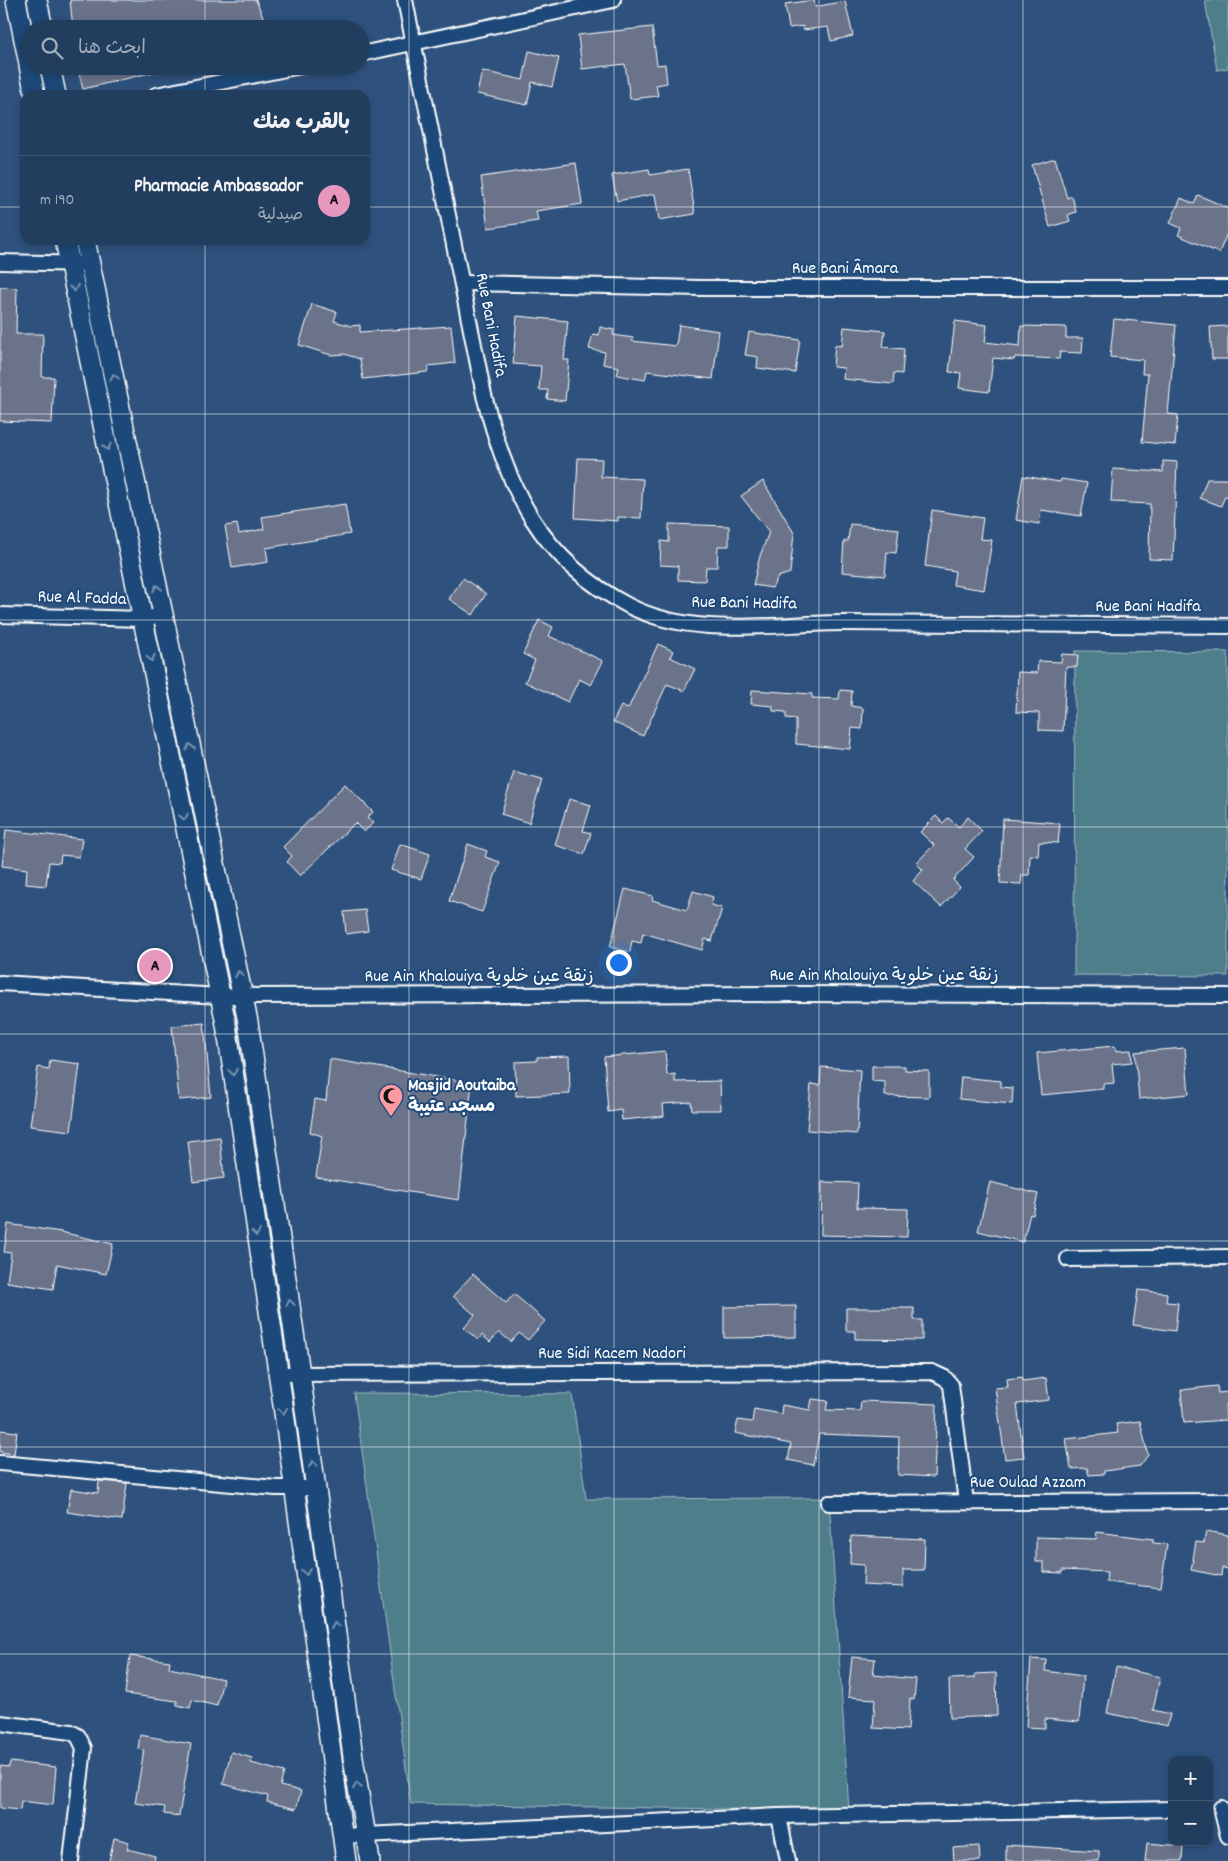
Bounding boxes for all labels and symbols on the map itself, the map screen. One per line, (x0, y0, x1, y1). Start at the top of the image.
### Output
street label: Rue Bani Âmara (792, 257, 899, 282)
street label: Rue Bani Hadifa (468, 271, 512, 380)
one-way arrow (69, 283, 79, 292)
one-way arrow (109, 373, 120, 382)
one-way arrow (101, 443, 112, 451)
one-way arrow (152, 584, 163, 592)
street label: Rue Al Fadda (37, 585, 127, 613)
street label: Rue Bani Hadifa (691, 591, 797, 617)
street label: Rue Bani Hadifa (1095, 595, 1201, 620)
one-way arrow (145, 653, 155, 662)
one-way arrow (185, 743, 196, 751)
one-way arrow (178, 812, 189, 821)
pin: A (139, 947, 171, 985)
your location (606, 950, 632, 976)
street label: Rue Ain Khalouiya زنقة عين خلوية (769, 964, 999, 989)
street label: Rue Ain Khalouiya زنقة عين خلوية (364, 965, 594, 990)
one-way arrow (234, 970, 244, 979)
one-way arrow (227, 1069, 238, 1077)
place label: Masjid Aoutaiba مسجد عتيبة (408, 1074, 516, 1120)
mosque icon: Masjid Aoutaiba مسجد عتيبة (378, 1083, 404, 1117)
one-way arrow (251, 1229, 261, 1237)
one-way arrow (285, 1299, 296, 1307)
street label: Rue Sidi Kacem Nadori (538, 1342, 686, 1367)
one-way arrow (278, 1407, 288, 1415)
one-way arrow (308, 1459, 319, 1467)
street label: Rue Oulad Azzam (970, 1471, 1086, 1496)
one-way arrow (300, 1568, 310, 1576)
one-way arrow (331, 1620, 341, 1629)
one-way arrow (353, 1781, 363, 1790)

